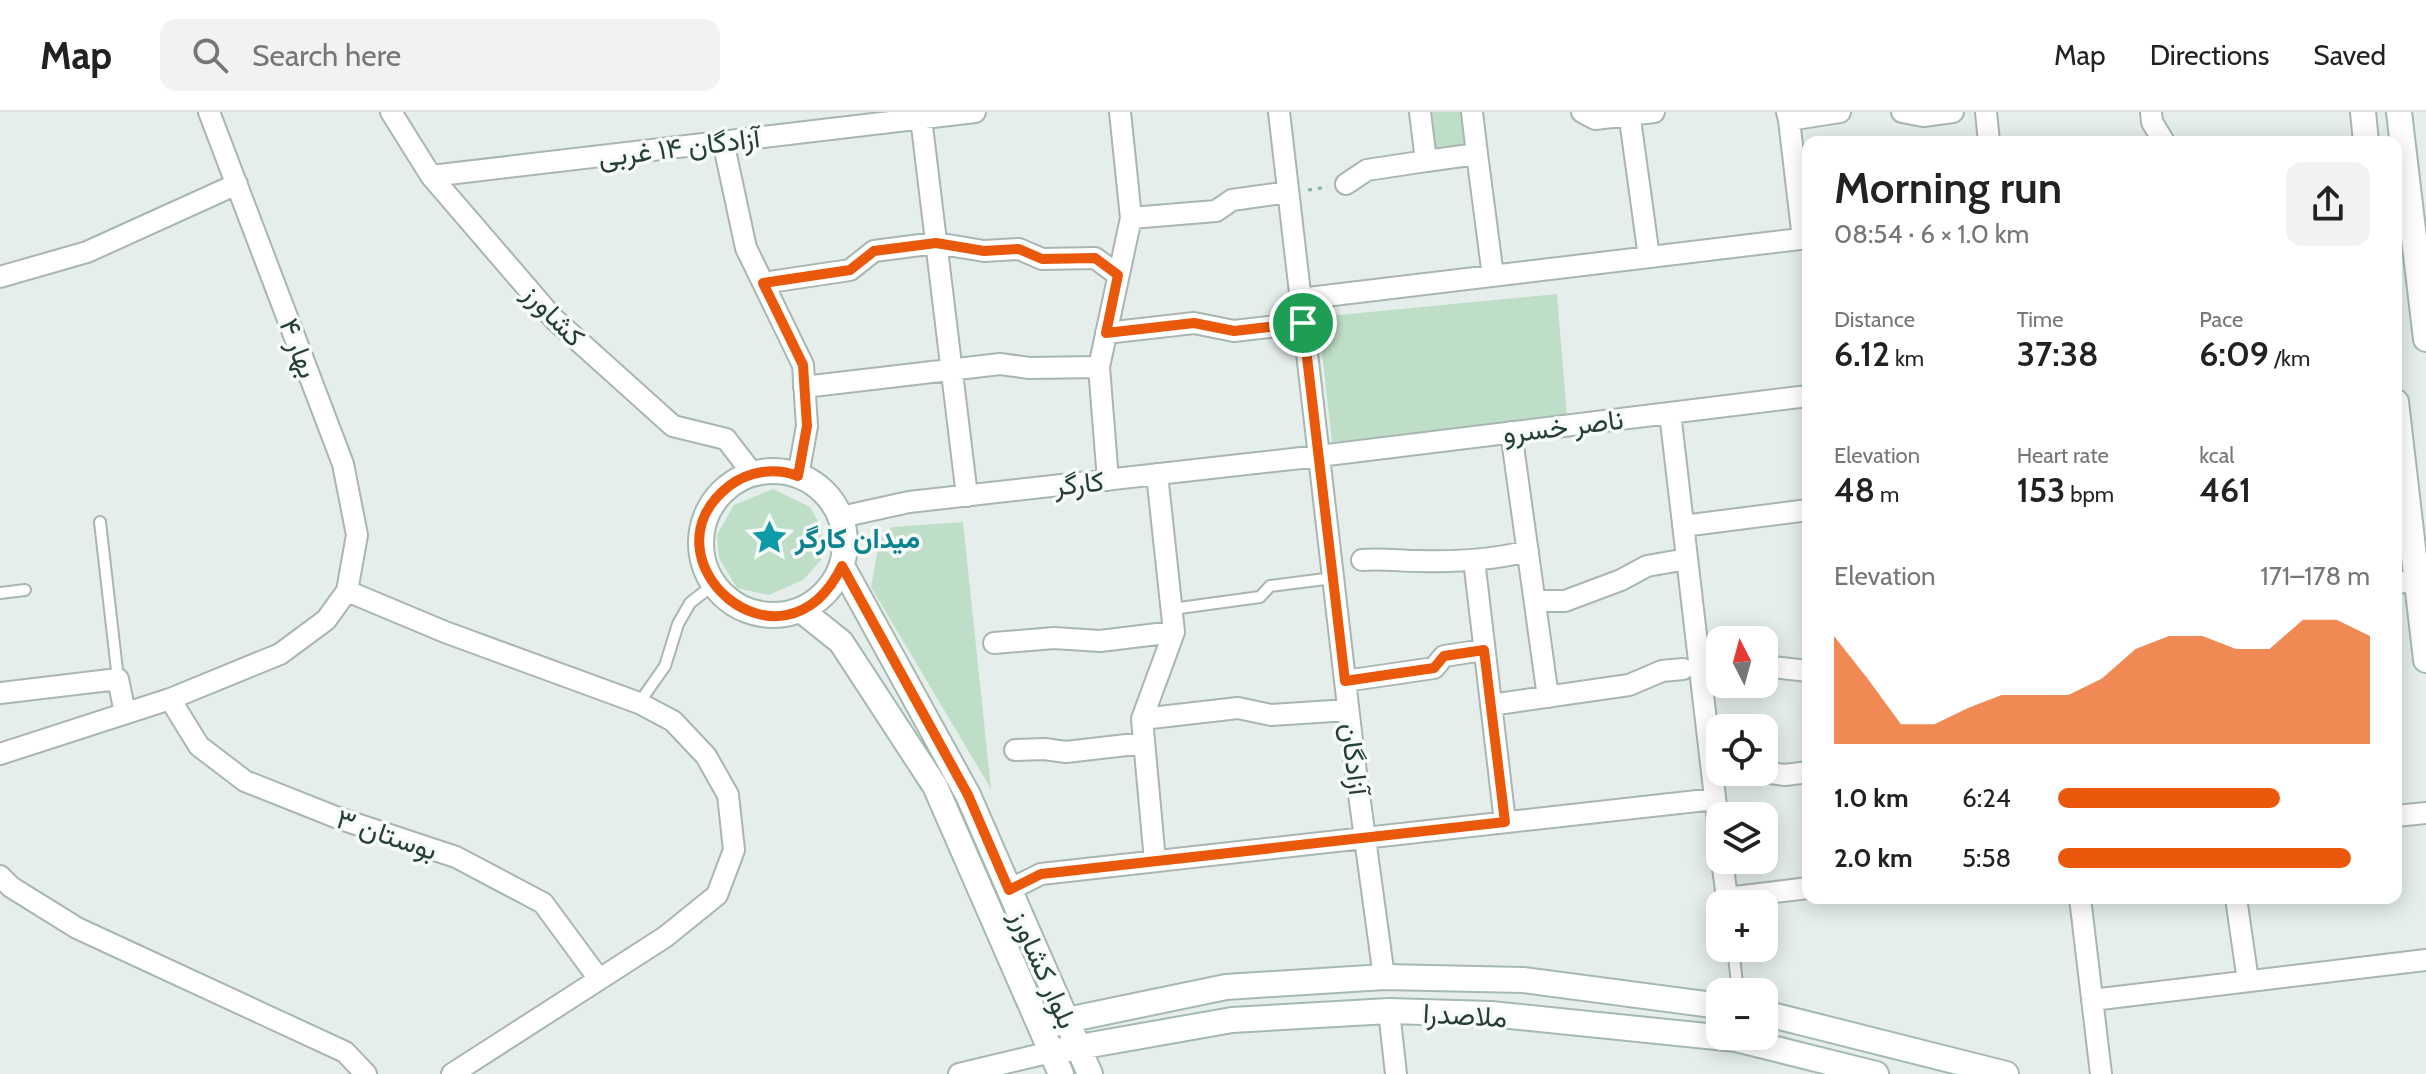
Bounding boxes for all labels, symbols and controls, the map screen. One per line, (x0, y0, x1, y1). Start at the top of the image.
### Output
search box (160, 19, 720, 91)
text: Map (40, 32, 112, 79)
icon: search (188, 33, 232, 77)
text: Search here (252, 37, 401, 74)
text: Map (2054, 38, 2106, 72)
text: Directions (2150, 38, 2269, 72)
text: Saved (2313, 38, 2386, 72)
street label: آزادگان ۱۴ غربی (596, 120, 765, 175)
text: Morning run (1834, 161, 2062, 214)
button: share (2286, 162, 2370, 246)
text: 08:54 · 6 × 1.0 km (1834, 218, 2029, 250)
street label: کشاورز (514, 276, 592, 354)
pin (1269, 289, 1337, 357)
icon: arrive (1281, 301, 1325, 345)
text: Distance (1834, 306, 1915, 333)
text: Time (2017, 306, 2063, 333)
text: Pace (2199, 306, 2243, 333)
street label: بهار ۴ (271, 313, 326, 383)
text: 6.12 (1834, 333, 1890, 375)
text: 37:38 (2017, 333, 2099, 375)
text: 6:09 (2199, 333, 2269, 375)
text: km (1890, 345, 1924, 372)
text: /km (2269, 345, 2310, 372)
street label: ناصر خسرو (1501, 402, 1625, 451)
text: Elevation (1834, 442, 1920, 469)
text: Heart rate (2017, 442, 2109, 469)
text: kcal (2199, 442, 2234, 469)
street label: کارگر (1051, 463, 1106, 504)
text: 48 (1834, 469, 1875, 511)
text: 153 (2017, 469, 2065, 511)
text: 461 (2199, 469, 2251, 511)
text: m (1875, 481, 1899, 508)
text: bpm (2065, 481, 2114, 508)
place icon: میدان کارگر (750, 519, 788, 557)
place label: میدان کارگر (794, 521, 920, 556)
text: Elevation (1834, 560, 1936, 592)
text: 171–178 m (2260, 560, 2370, 592)
north arrow (1706, 626, 1778, 698)
map controls (1706, 626, 1778, 1050)
button: locate (1706, 714, 1778, 786)
street label: آزادگان (1333, 721, 1377, 800)
text: 1.0 km (1834, 782, 1909, 814)
text: 6:24 (1962, 782, 2011, 814)
street label: بوستان ۳ (332, 801, 442, 868)
button: layers (1706, 802, 1778, 874)
text: 2.0 km (1834, 842, 1913, 874)
text: 5:58 (1962, 842, 2011, 874)
button: + (1706, 890, 1778, 962)
street label: بلوار کشاورز (1001, 903, 1085, 1034)
button: − (1706, 978, 1778, 1050)
street label: ملاصدرا (1422, 996, 1508, 1035)

